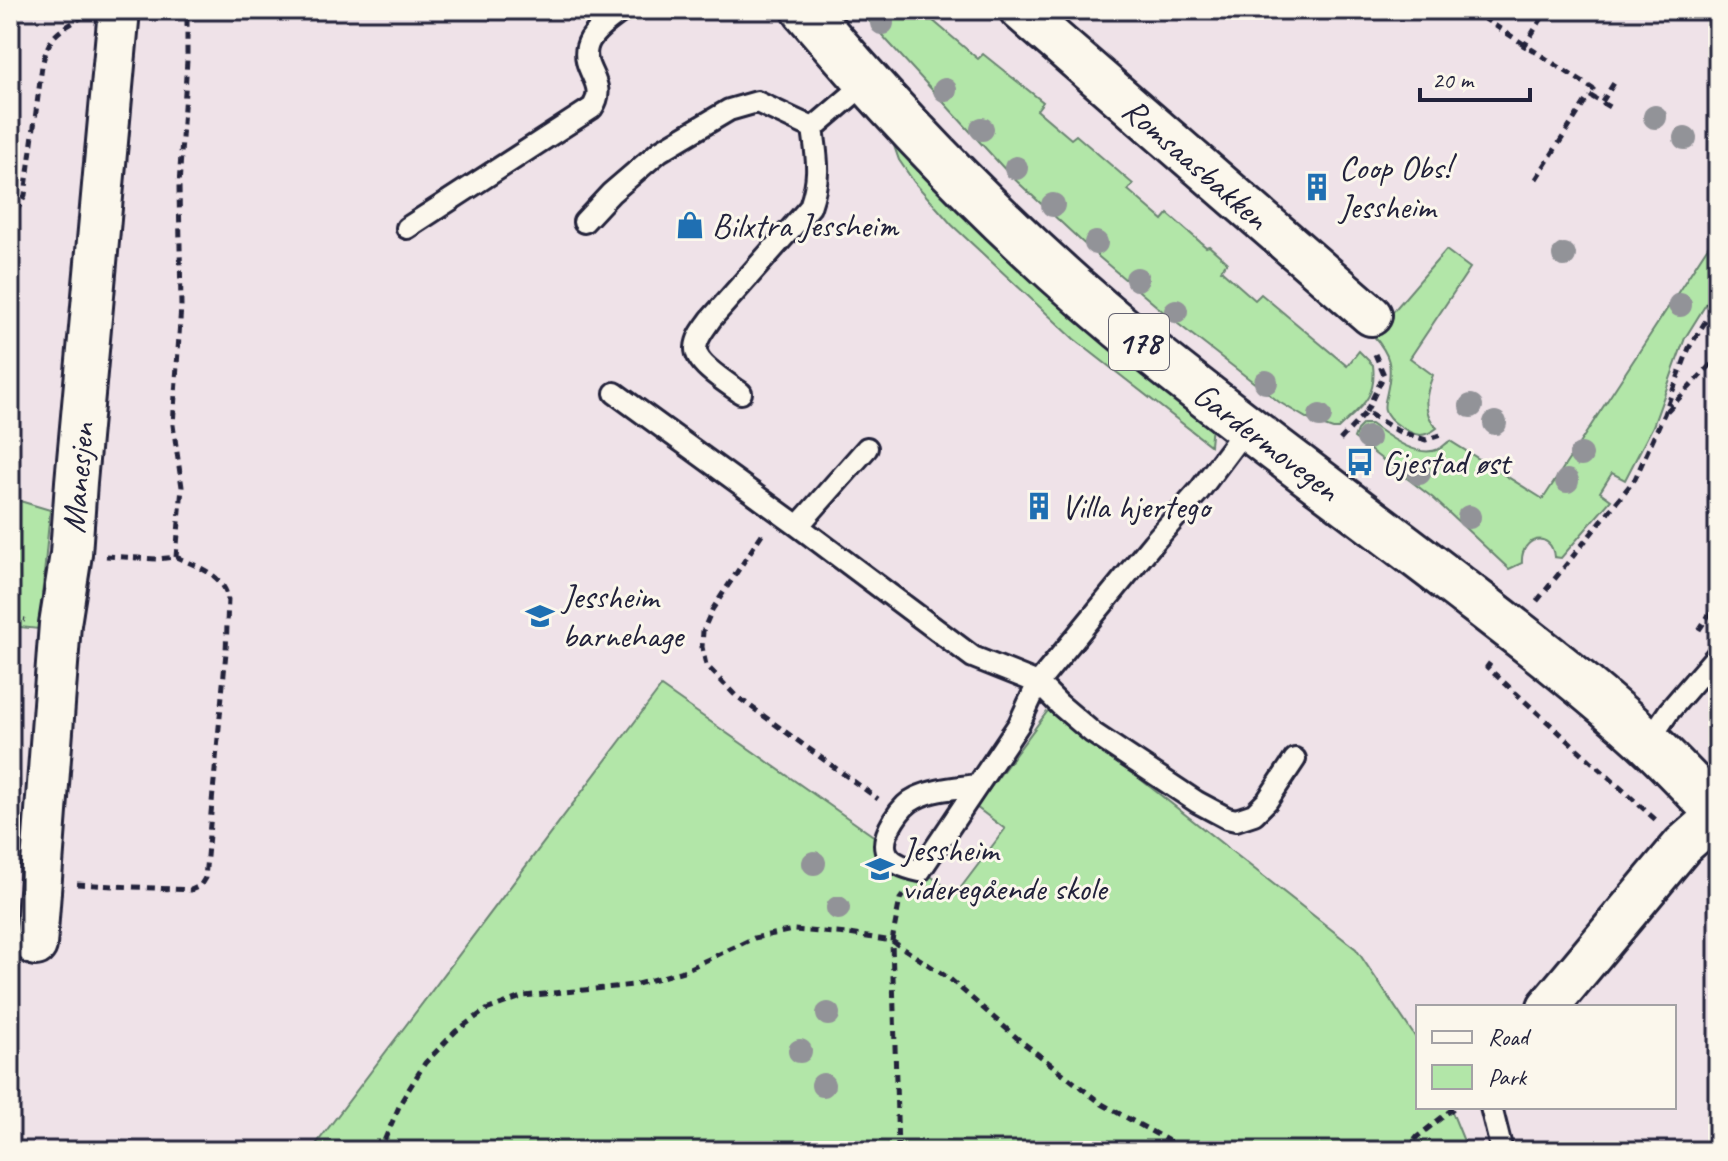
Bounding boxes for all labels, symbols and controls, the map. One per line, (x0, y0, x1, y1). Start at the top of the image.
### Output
scale bar (1420, 52, 1530, 102)
text: 20 m (1432, 65, 1475, 95)
street label: Romsaasbakken (1114, 88, 1279, 240)
place label: Coop Obs! Jessheim (1337, 146, 1457, 228)
building icon: Coop Obs! Jessheim (1302, 172, 1332, 202)
place label: Bilxtra Jessheim (712, 204, 900, 247)
shop icon: Bilxtra Jessheim (675, 210, 705, 240)
road number: 178 (1109, 314, 1169, 370)
street label: Gardermovegen (1185, 372, 1350, 511)
street label: Manesjen (51, 419, 104, 535)
place label: Gjestad øst (1382, 441, 1514, 484)
bus stop icon: Gjestad øst (1345, 447, 1375, 477)
place label: Villa hjertego (1061, 485, 1213, 528)
building icon: Villa hjertego (1024, 491, 1054, 521)
place label: Jessheim barnehage (560, 575, 686, 657)
school or university icon: Jessheim barnehage (525, 601, 555, 631)
place label: Jessheim videregående skole (900, 828, 1109, 910)
school or university icon: Jessheim videregående skole (865, 854, 895, 884)
legend (1416, 1005, 1676, 1109)
text: Road (1488, 1022, 1532, 1052)
text: Park (1488, 1062, 1528, 1092)

